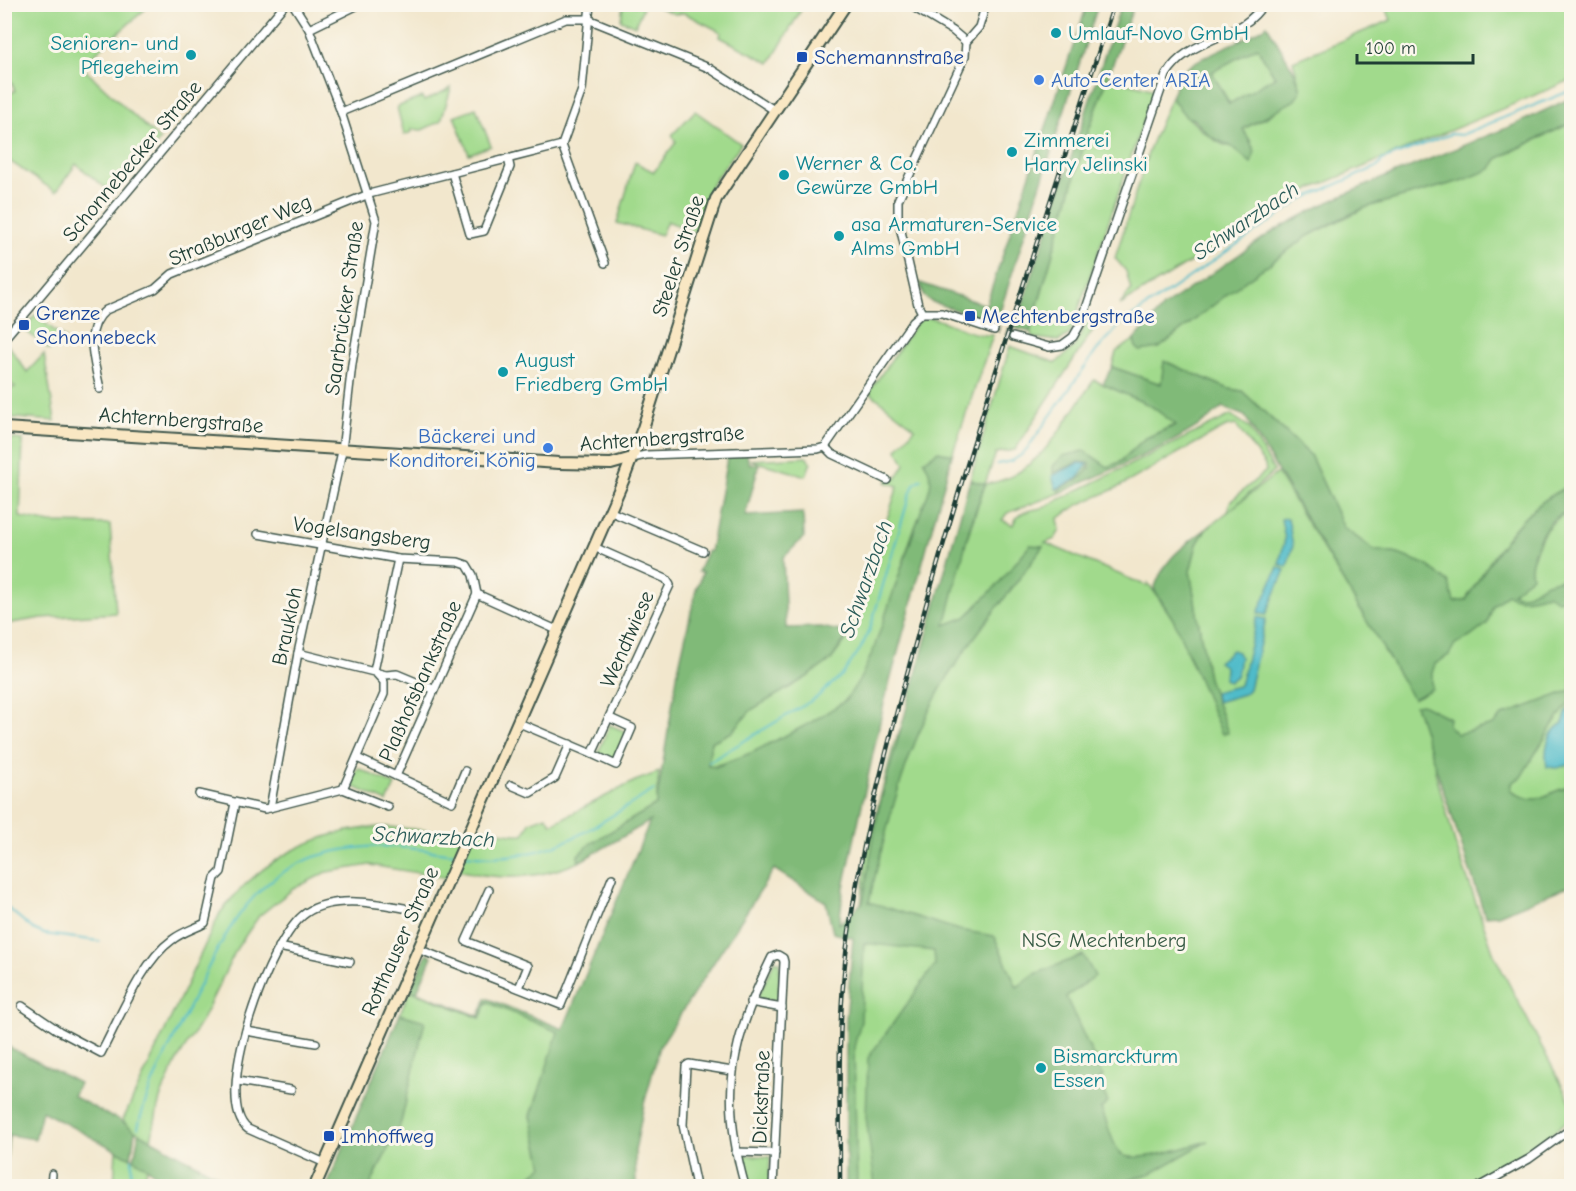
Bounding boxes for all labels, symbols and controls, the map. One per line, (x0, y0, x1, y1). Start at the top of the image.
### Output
place label: Umlauf-Novo GmbH (1068, 21, 1249, 45)
marker: Umlauf-Novo GmbH (1049, 26, 1063, 40)
scale bar (1357, 27, 1472, 65)
place label: Senioren- und Pflegeheim (50, 31, 179, 79)
text: 100 m (1366, 38, 1416, 59)
place label: Schemannstraße (814, 45, 964, 69)
marker: Senioren- und Pflegeheim (184, 48, 198, 62)
marker: Schemannstraße (795, 50, 809, 64)
place label: Auto-Center ARIA (1051, 68, 1210, 92)
marker: Auto-Center ARIA (1032, 73, 1046, 87)
street label: Schonnebecker Straße (57, 75, 207, 247)
place label: Zimmerei Harry Jelinski (1024, 128, 1148, 176)
marker: Zimmerei Harry Jelinski (1005, 145, 1019, 159)
place label: Werner & Co. Gewürze GmbH (796, 151, 938, 199)
marker: Werner & Co. Gewürze GmbH (777, 168, 791, 182)
water label: Schwarzbach (1188, 176, 1304, 266)
street label: Straßburger Weg (165, 189, 315, 271)
street label: Steeler Straße (647, 192, 709, 320)
place label: asa Armaturen-Service Alms GmbH (851, 212, 1057, 260)
street label: Saarbrücker Straße (320, 219, 368, 397)
marker: asa Armaturen-Service Alms GmbH (832, 229, 846, 243)
place label: Grenze Schonnebeck (36, 301, 156, 349)
place label: Mechtenbergstraße (982, 304, 1155, 328)
marker: Mechtenbergstraße (963, 309, 977, 323)
marker: Grenze Schonnebeck (17, 318, 31, 332)
place label: August Friedberg GmbH (515, 348, 668, 396)
marker: August Friedberg GmbH (496, 365, 510, 379)
street label: Achternbergstraße (98, 402, 264, 438)
street label: Achternbergstraße (579, 420, 745, 456)
place label: Bäckerei und Konditorei König (388, 424, 536, 472)
marker: Bäckerei und Konditorei König (541, 441, 555, 455)
street label: Vogelsangsberg (292, 511, 432, 555)
water label: Schwarzbach (834, 517, 898, 641)
street label: Braukloh (267, 585, 307, 667)
street label: Wendtwiese (595, 587, 659, 691)
street label: Plaßhofsbankstraße (374, 597, 466, 765)
water label: Schwarzbach (372, 821, 496, 853)
street label: Rotthauser Straße (356, 863, 444, 1019)
park label: NSG Mechtenberg (1021, 928, 1187, 952)
place label: Bismarckturm Essen (1053, 1044, 1178, 1092)
street label: Dickstraße (747, 1050, 775, 1144)
marker: Bismarckturm Essen (1034, 1061, 1048, 1075)
place label: Imhoffweg (341, 1124, 434, 1148)
marker: Imhoffweg (322, 1129, 336, 1143)

